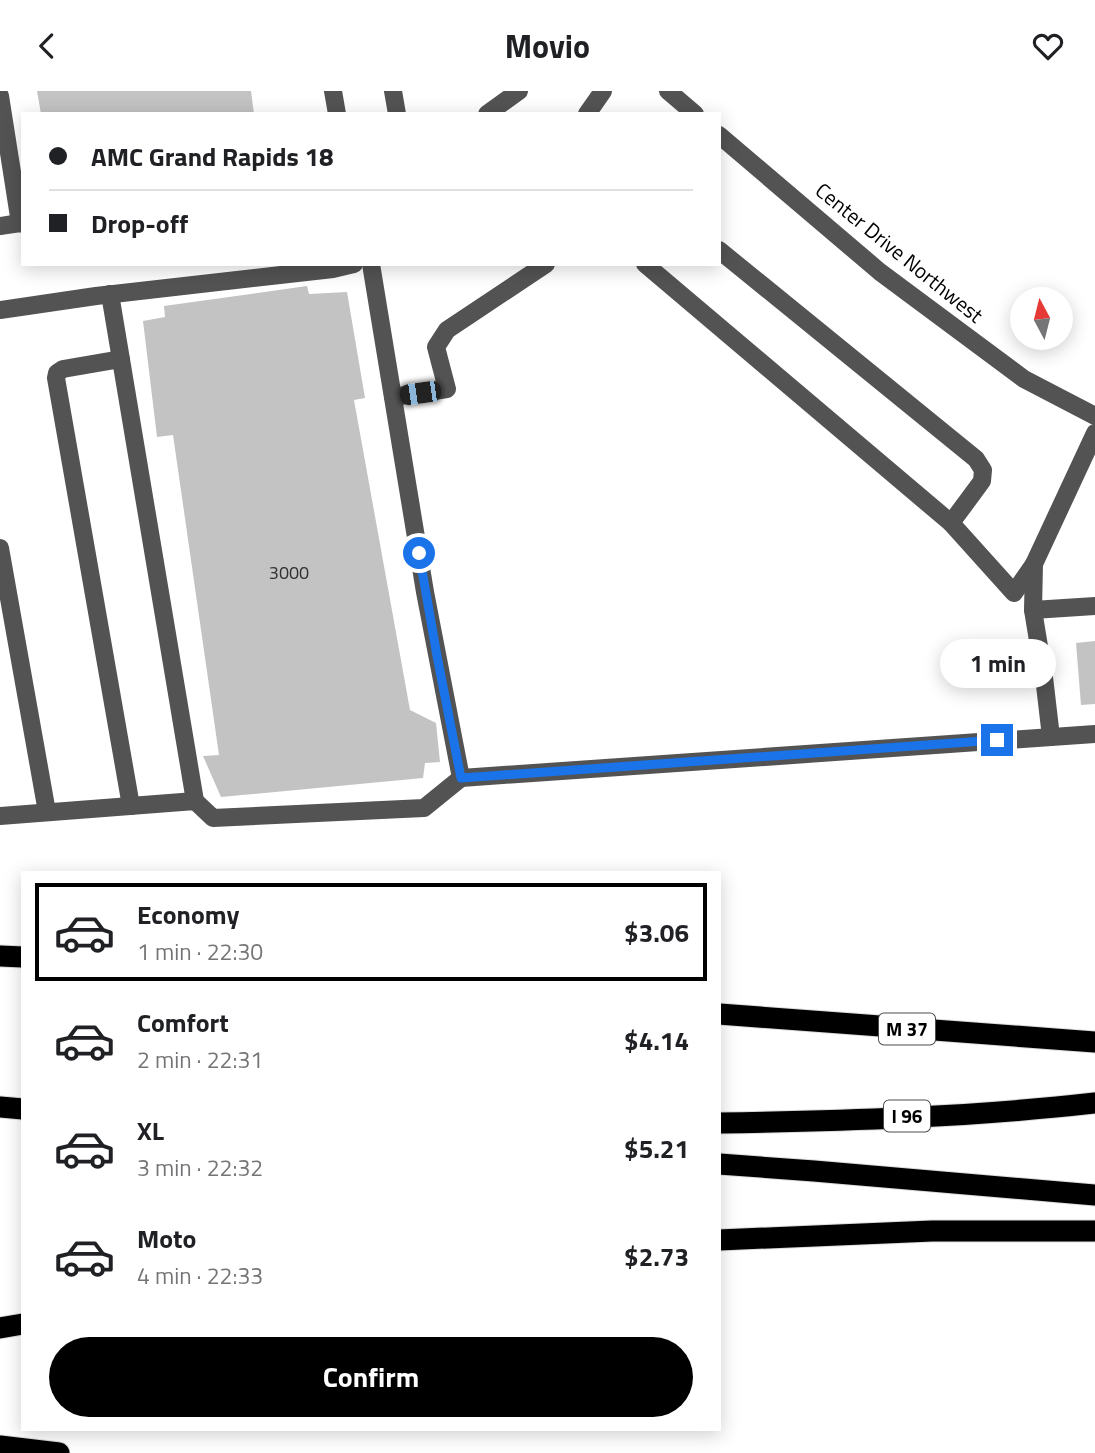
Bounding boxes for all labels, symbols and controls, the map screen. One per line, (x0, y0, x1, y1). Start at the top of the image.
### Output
text: Movio (505, 22, 590, 70)
icon: back (28, 27, 66, 65)
icon: heart (1029, 27, 1067, 65)
text: AMC Grand Rapids 18 (91, 137, 334, 176)
street label: Center Drive Northwest (809, 174, 991, 331)
text: Drop-off (91, 204, 188, 243)
north arrow (1010, 287, 1073, 350)
map controls (1010, 287, 1073, 350)
car (398, 380, 443, 406)
route start (403, 537, 435, 569)
house number: 3000 (269, 559, 309, 586)
callout: 1 min (939, 639, 1055, 687)
text: 1 min (970, 646, 1026, 681)
route end (981, 724, 1013, 756)
text: Economy (137, 895, 239, 934)
icon: car (53, 901, 116, 964)
text: $3.06 (624, 913, 689, 952)
text: 1 min · 22:30 (137, 934, 263, 969)
text: Comfort (137, 1003, 229, 1042)
icon: car (53, 1009, 116, 1072)
road number: M 37 (879, 1013, 935, 1045)
text: $4.14 (624, 1021, 689, 1060)
text: 2 min · 22:31 (137, 1042, 263, 1077)
road number: I 96 (884, 1100, 930, 1131)
text: XL (137, 1111, 164, 1150)
icon: car (53, 1117, 116, 1180)
text: $5.21 (624, 1129, 689, 1168)
text: 3 min · 22:32 (137, 1150, 263, 1185)
text: Moto (137, 1219, 196, 1258)
icon: car (53, 1225, 116, 1288)
text: $2.73 (624, 1237, 689, 1276)
text: 4 min · 22:33 (137, 1258, 263, 1293)
button: Confirm (49, 1337, 693, 1417)

